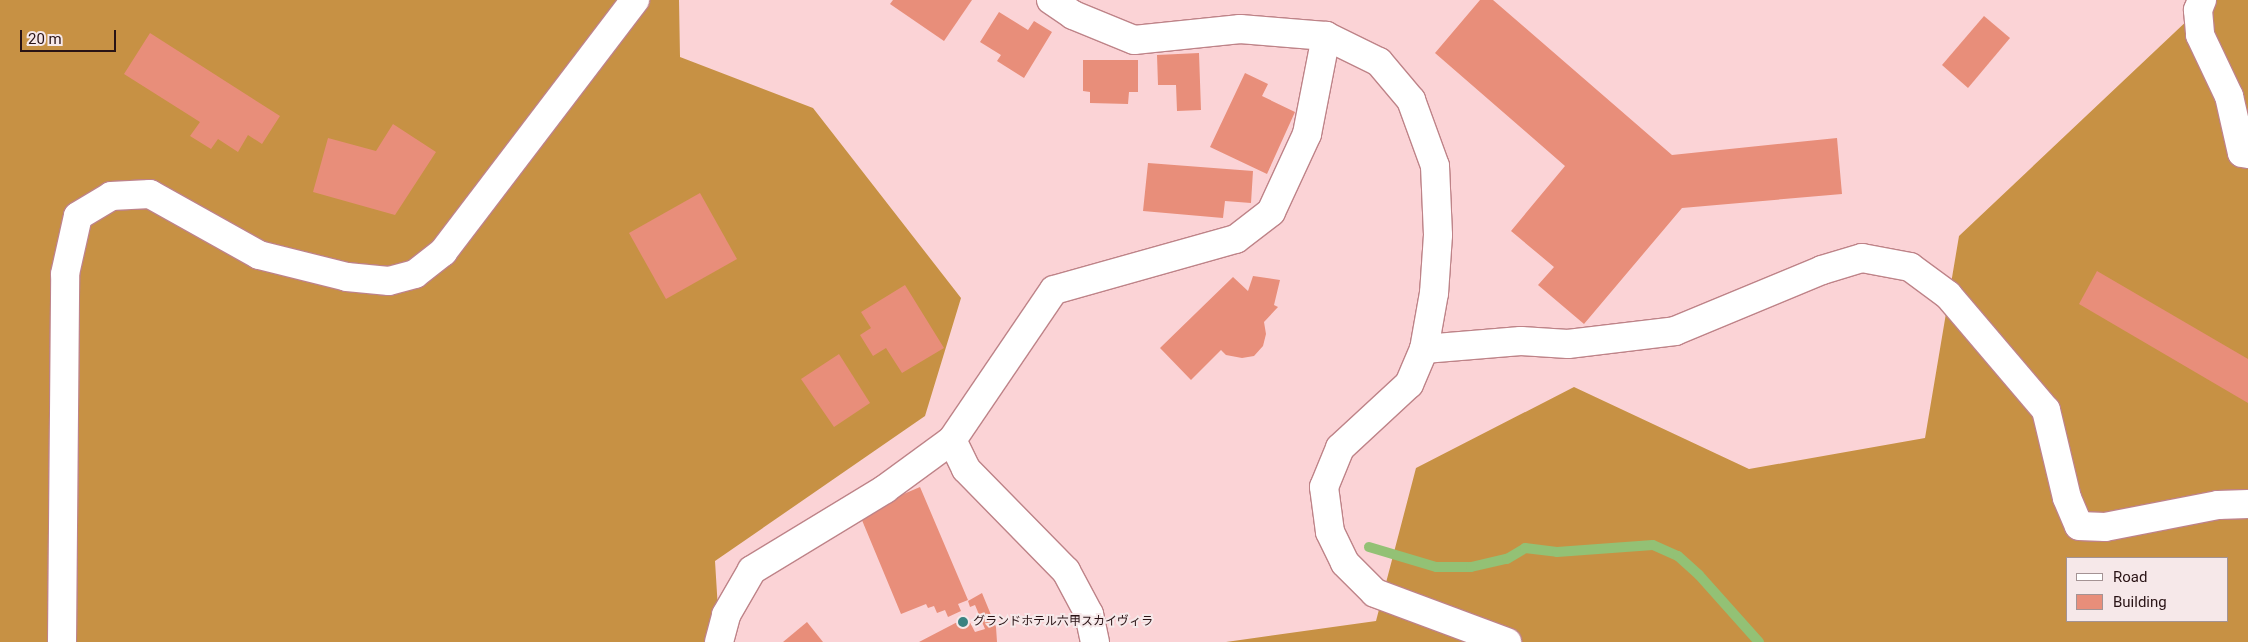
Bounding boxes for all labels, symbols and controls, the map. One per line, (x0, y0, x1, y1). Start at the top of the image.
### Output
scale bar (22, 20, 119, 52)
text: 20 m (28, 30, 62, 48)
legend (2066, 557, 2228, 622)
text: Road (2113, 568, 2147, 586)
text: Building (2113, 593, 2167, 611)
place label: グランドホテル六甲スカイヴィラ (973, 615, 1153, 629)
marker: グランドホテル六甲スカイヴィラ (957, 616, 969, 628)

